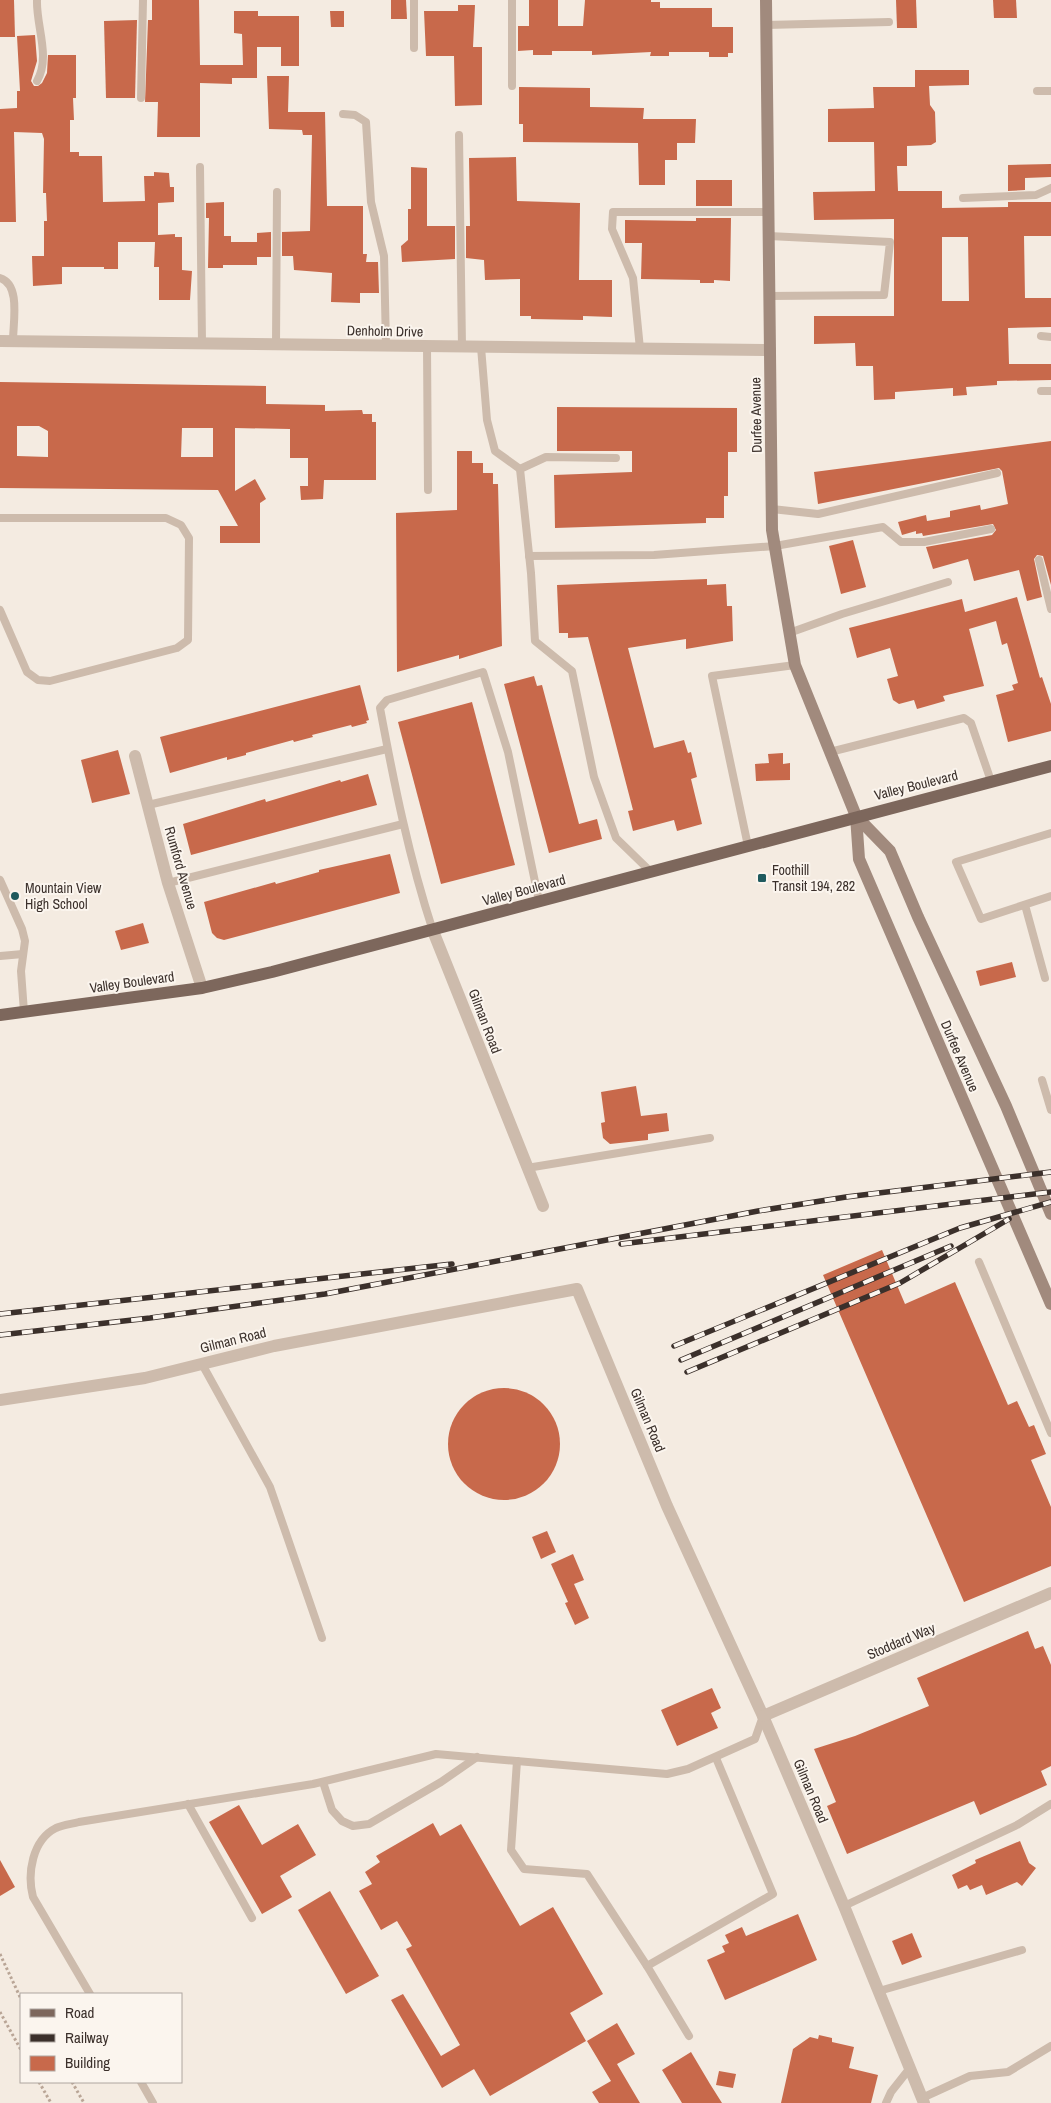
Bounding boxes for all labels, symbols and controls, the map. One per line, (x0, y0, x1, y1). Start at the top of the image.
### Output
street label: Denholm Drive (347, 321, 423, 341)
street label: Durfee Avenue (746, 377, 766, 453)
street label: Valley Boulevard (872, 766, 960, 804)
street label: Rumford Avenue (161, 825, 201, 911)
place label: Foothill Transit 194, 282 (772, 861, 855, 895)
street label: Valley Boulevard (480, 870, 568, 910)
marker: Foothill Transit 194, 282 (756, 872, 768, 884)
place label: Mountain View High School (25, 879, 102, 913)
marker: Mountain View High School (9, 890, 21, 902)
street label: Valley Boulevard (89, 967, 175, 997)
street label: Gilman Road (464, 986, 506, 1056)
street label: Durfee Avenue (937, 1018, 983, 1094)
street label: Gilman Road (198, 1323, 268, 1357)
street label: Gilman Road (627, 1385, 669, 1455)
street label: Stoddard Way (864, 1618, 938, 1663)
street label: Gilman Road (790, 1756, 832, 1826)
legend (20, 1993, 182, 2083)
text: Road (65, 2002, 94, 2023)
text: Railway (65, 2027, 110, 2048)
text: Building (65, 2052, 110, 2073)

